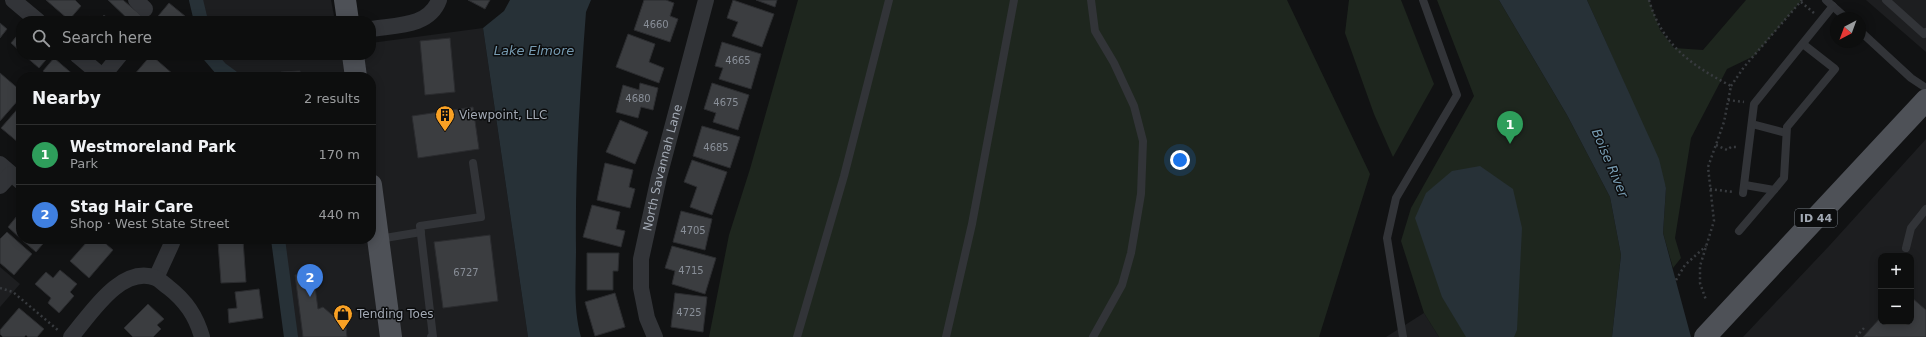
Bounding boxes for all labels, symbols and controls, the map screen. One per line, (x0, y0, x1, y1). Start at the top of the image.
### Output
north arrow (1830, 12, 1866, 48)
search box (16, 16, 376, 60)
house number: 4660 (643, 19, 669, 30)
icon: search (30, 27, 52, 49)
text: Search here (62, 29, 152, 47)
water label: Lake Elmore (494, 43, 574, 58)
house number: 4665 (725, 55, 751, 66)
text: Nearby (32, 88, 101, 108)
text: 2 results (304, 91, 360, 106)
house number: 4680 (625, 93, 651, 104)
house number: 4675 (713, 97, 739, 108)
street label: North Savannah Lane (640, 103, 685, 232)
building icon: Viewpoint, LLC (434, 104, 456, 132)
place label: Viewpoint, LLC (459, 108, 547, 122)
pin: 1 (1497, 111, 1523, 144)
water label: Boise River (1589, 126, 1632, 201)
text: Westmoreland Park (70, 138, 236, 156)
house number: 4685 (703, 142, 729, 153)
text: 1 (40, 147, 50, 162)
text: 170 m (318, 147, 360, 162)
your location (1170, 150, 1190, 170)
text: Park (70, 156, 98, 171)
text: Stag Hair Care (70, 198, 193, 216)
text: 2 (40, 207, 50, 222)
text: 440 m (318, 207, 360, 222)
road number: ID 44 (1795, 209, 1837, 227)
text: Shop · West State Street (70, 216, 229, 231)
house number: 4705 (680, 225, 706, 236)
map controls (1878, 253, 1914, 325)
button: + (1878, 253, 1914, 289)
pin: 2 (297, 264, 323, 297)
house number: 4715 (678, 265, 704, 276)
house number: 6727 (453, 267, 479, 278)
button: − (1878, 289, 1914, 325)
shop icon: Tending Toes (332, 303, 354, 331)
place label: Tending Toes (356, 307, 434, 321)
house number: 4725 (676, 307, 702, 318)

